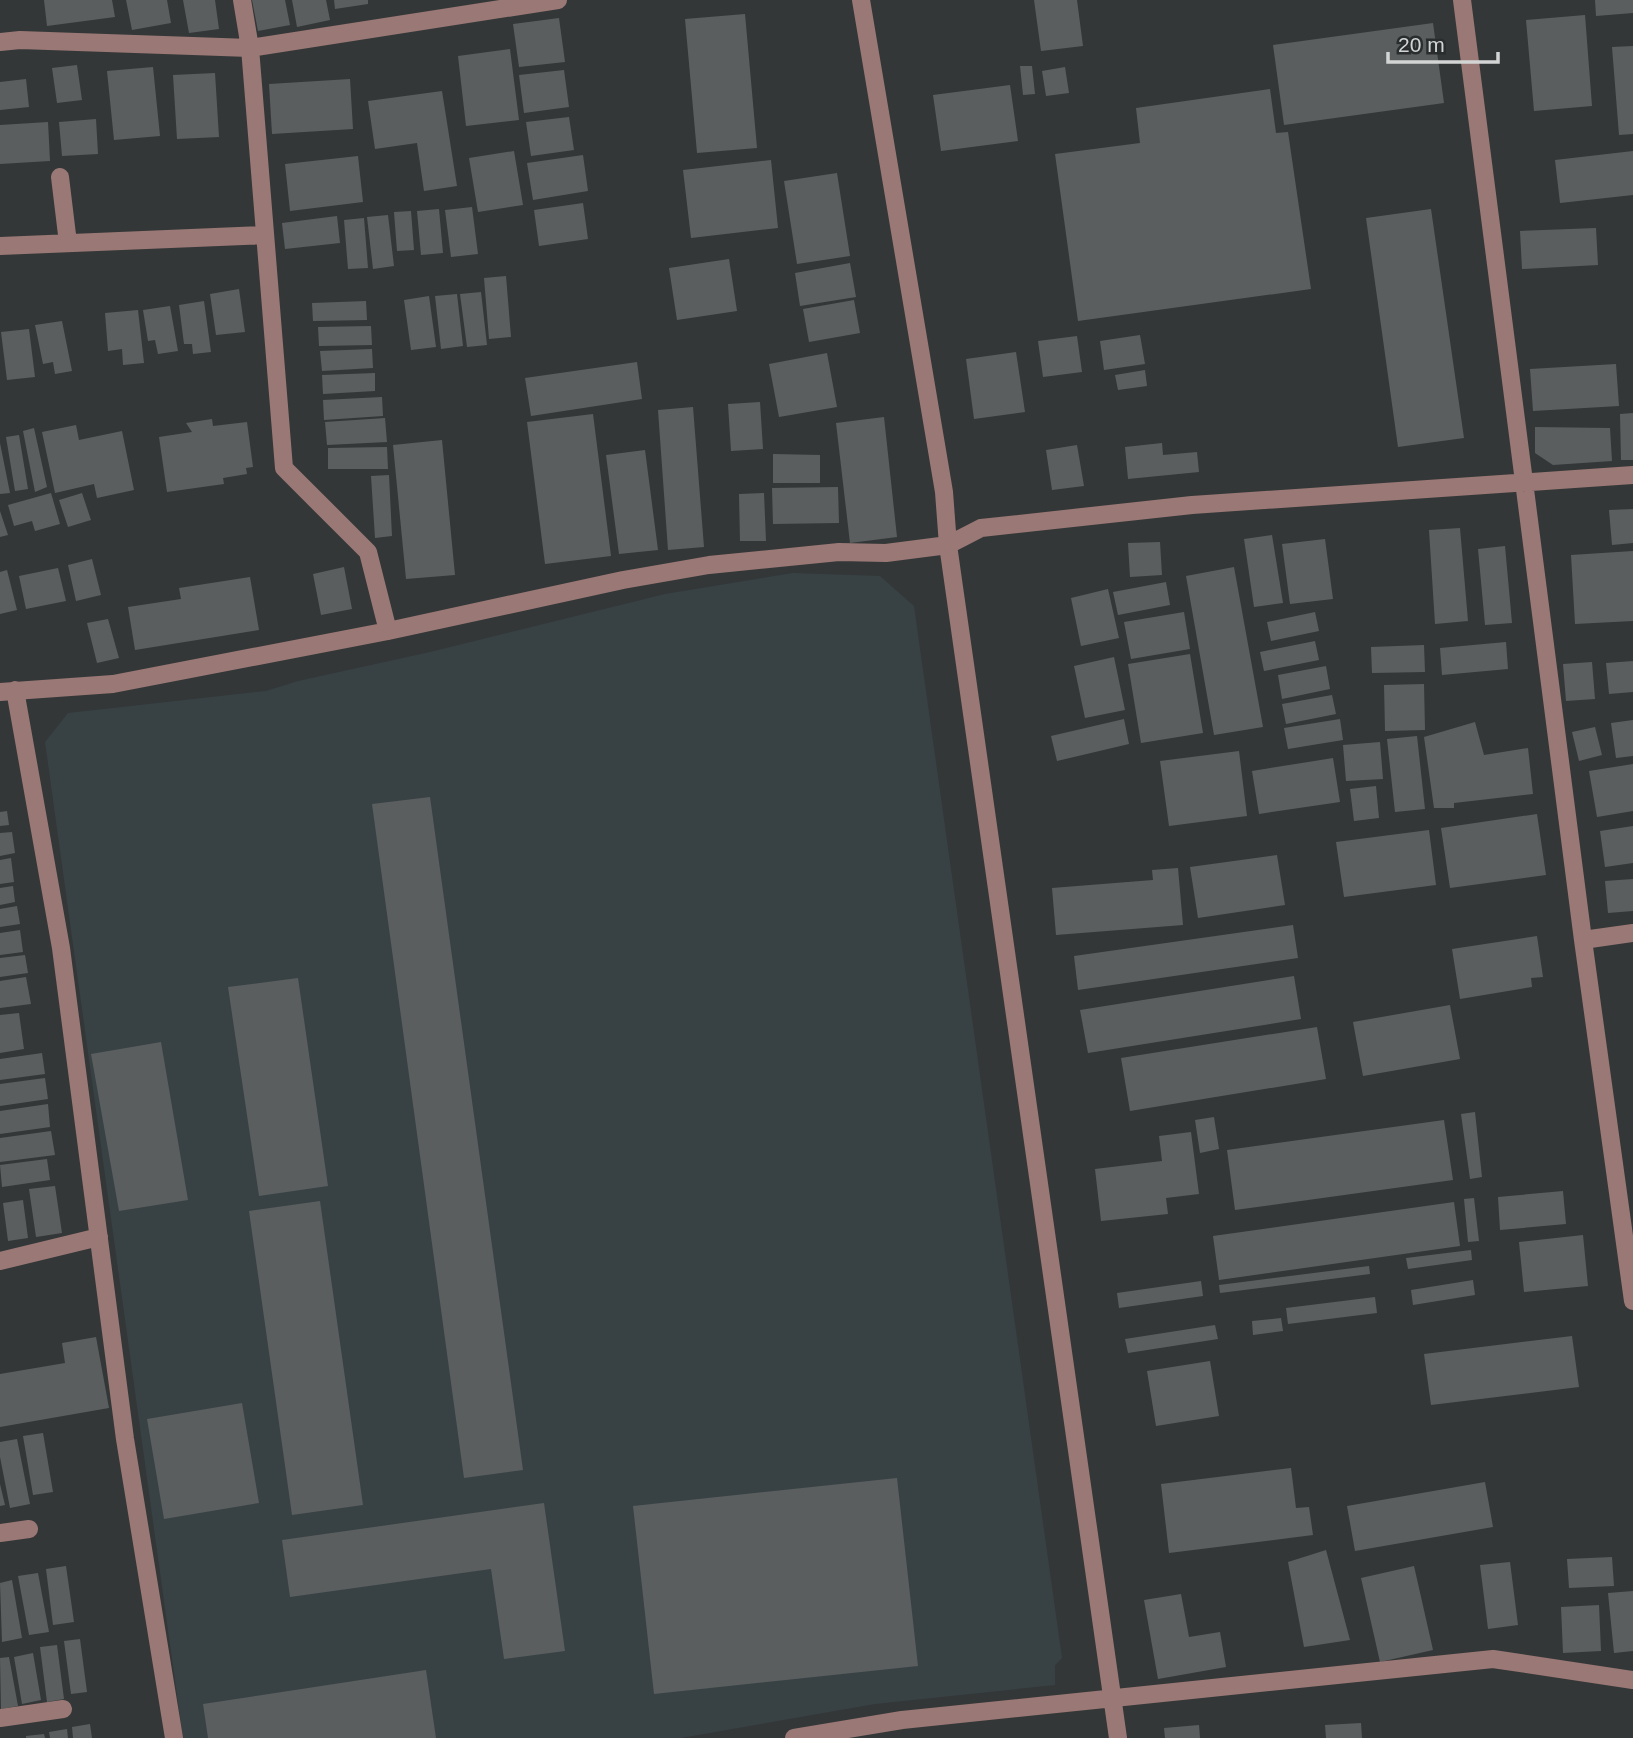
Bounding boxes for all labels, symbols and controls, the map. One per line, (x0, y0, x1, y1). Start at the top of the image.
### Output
scale bar (1388, 21, 1498, 65)
text: 20 m (1398, 33, 1445, 56)

